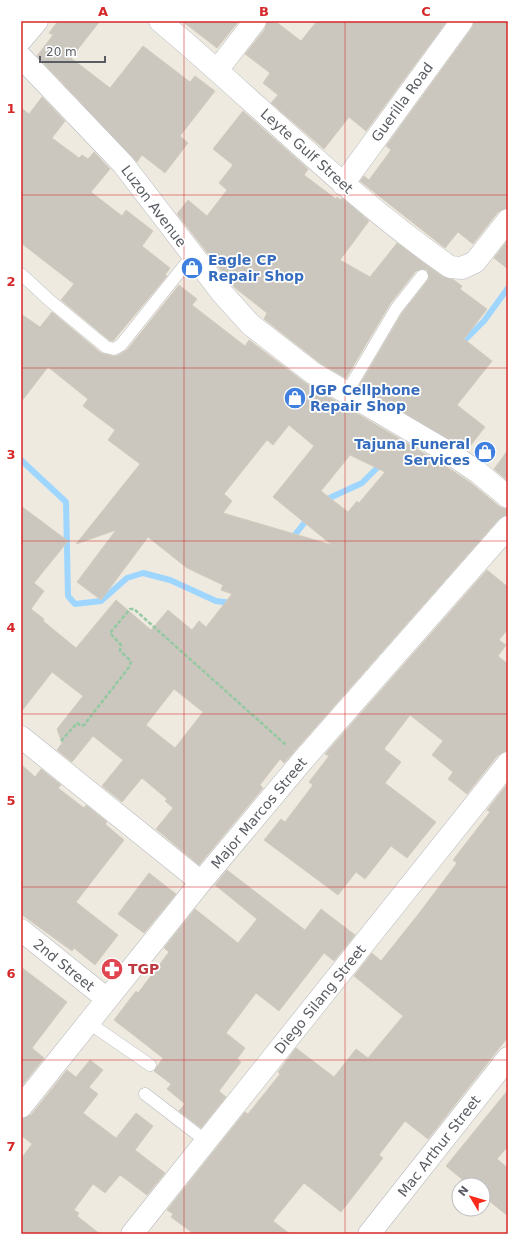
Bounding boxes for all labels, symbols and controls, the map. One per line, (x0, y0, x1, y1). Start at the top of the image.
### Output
text: A (98, 4, 108, 19)
text: B (259, 4, 269, 19)
text: C (421, 4, 431, 19)
scale bar (40, 38, 105, 64)
text: 20 m (46, 45, 77, 59)
street label: Guerilla Road (368, 59, 436, 145)
text: 1 (6, 101, 16, 116)
street label: Leyte Gulf Street (258, 105, 357, 197)
street label: Luzon Avenue (118, 162, 190, 250)
place label: Eagle CP Repair Shop (208, 252, 304, 284)
shop icon: Eagle CP Repair Shop (179, 255, 205, 281)
text: 2 (6, 274, 16, 289)
place label: JGP Cellphone Repair Shop (309, 382, 420, 414)
shop icon: JGP Cellphone Repair Shop (282, 385, 308, 411)
place label: Tajuna Funeral Services (354, 436, 470, 468)
shop icon: Tajuna Funeral Services (472, 439, 498, 465)
text: 3 (6, 447, 16, 462)
text: 4 (6, 620, 16, 635)
street label: Major Marcos Street (208, 754, 310, 872)
text: 5 (6, 793, 16, 808)
street label: 2nd Street (30, 936, 98, 995)
street label: Diego Silang Street (271, 941, 369, 1057)
pharmacy icon: TGP (99, 956, 125, 982)
place label: TGP (128, 961, 159, 977)
text: 6 (6, 966, 16, 981)
street label: Mac Arthur Street (394, 1092, 484, 1200)
text: 7 (6, 1139, 16, 1154)
north arrow (451, 1177, 491, 1217)
text: N (456, 1184, 471, 1199)

